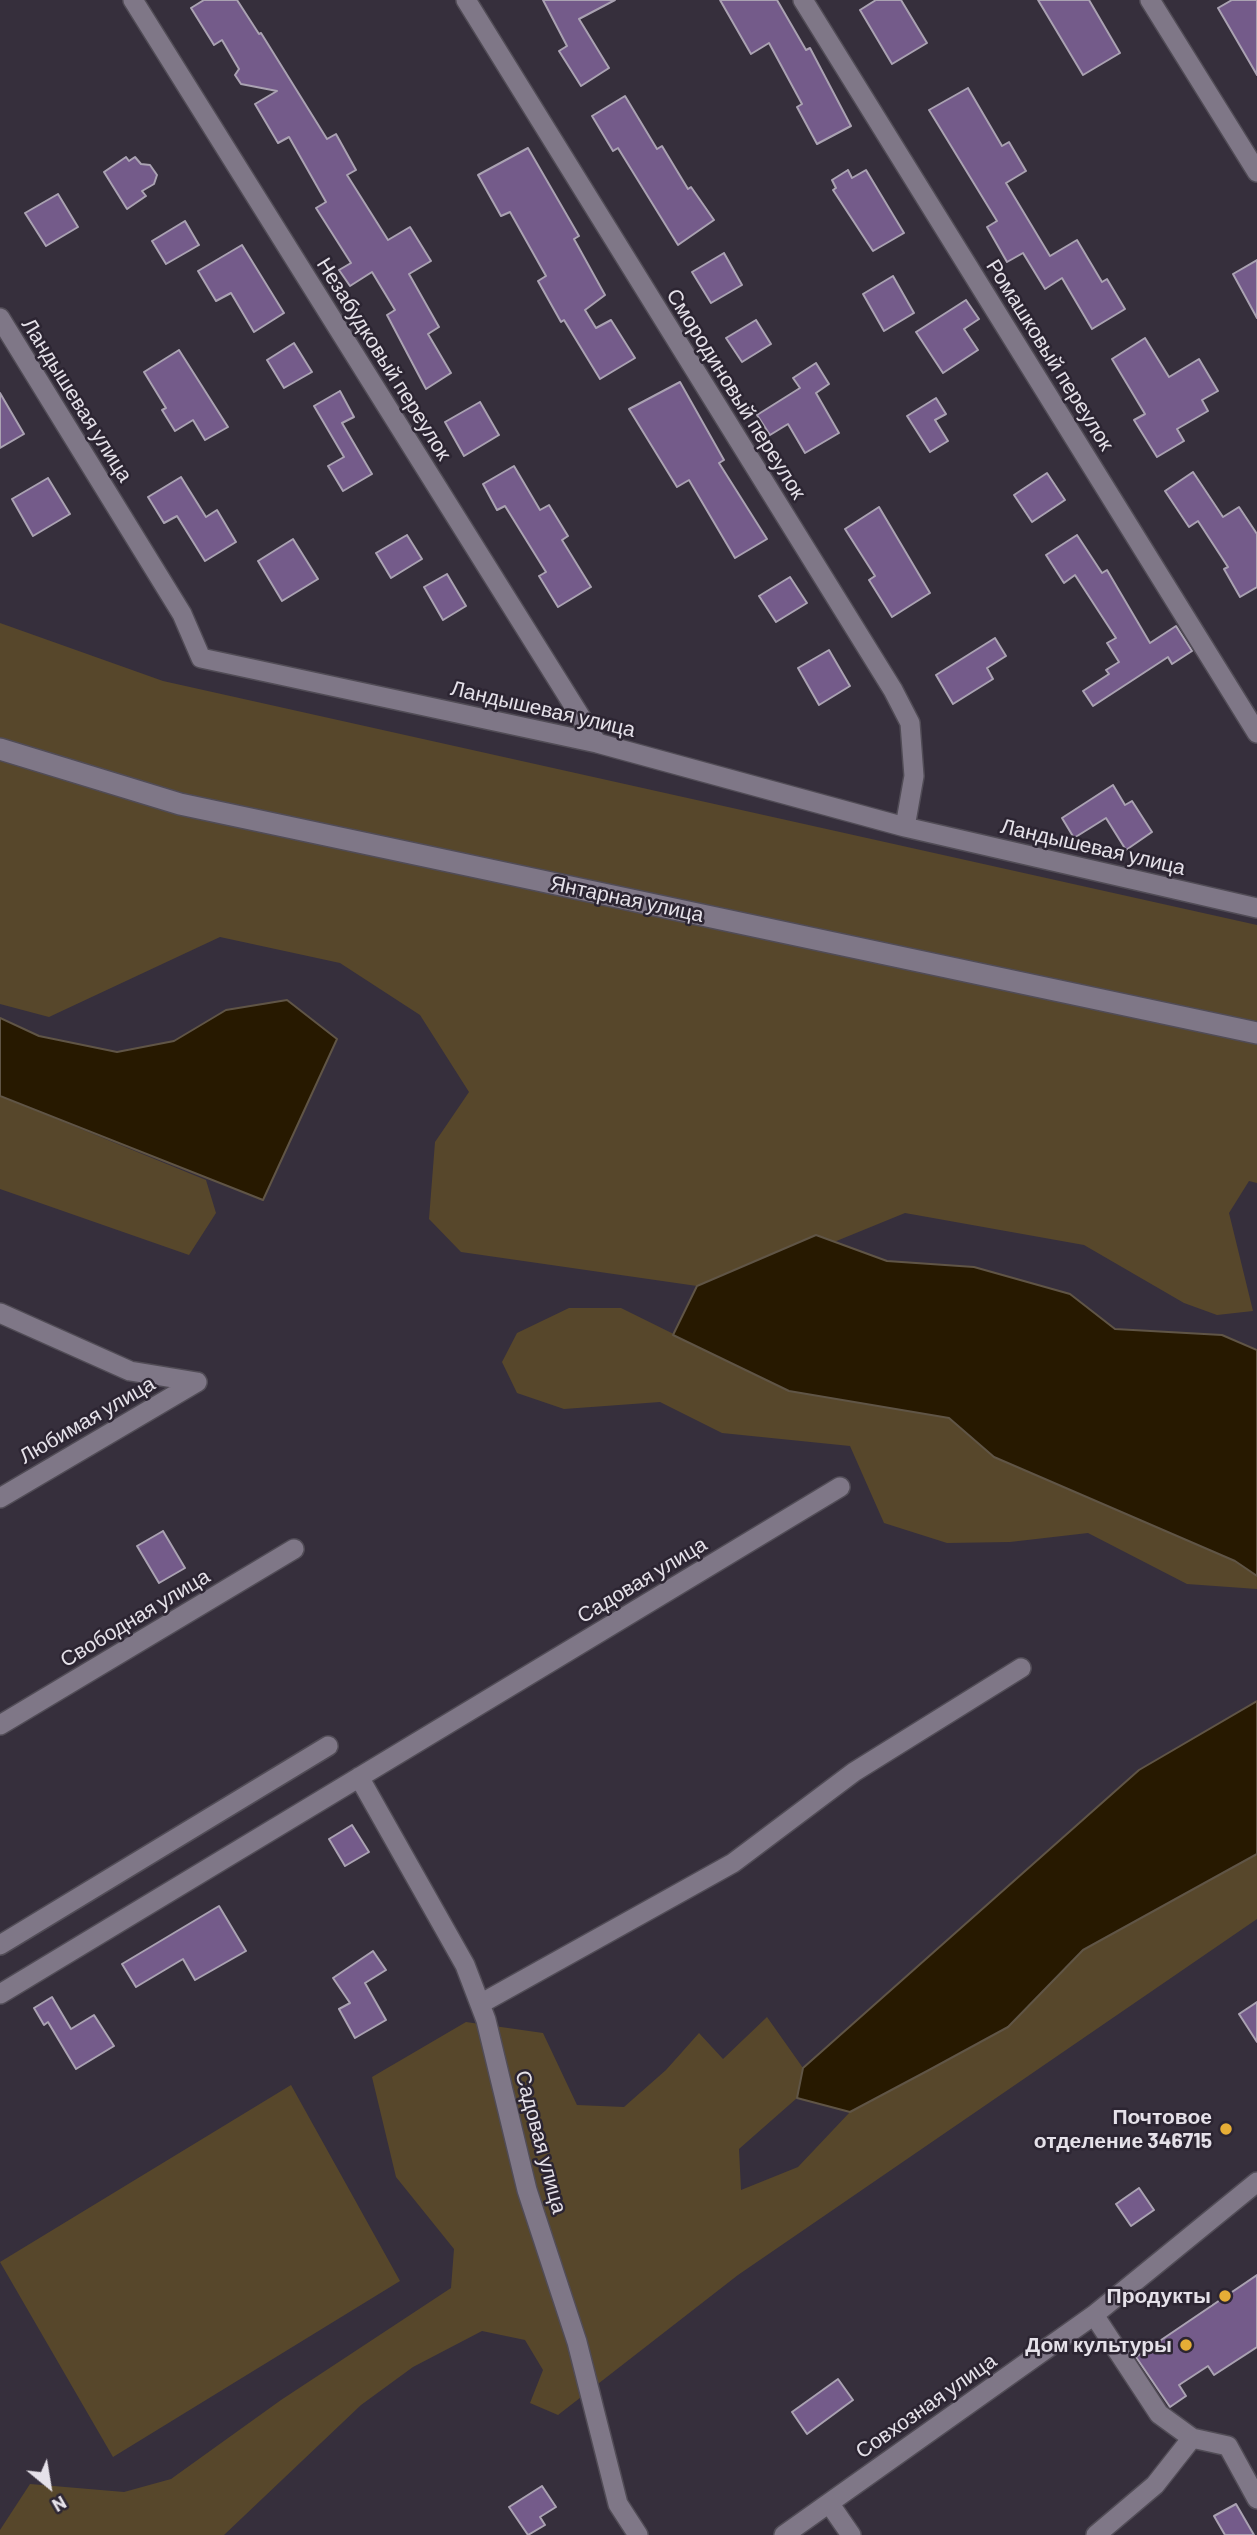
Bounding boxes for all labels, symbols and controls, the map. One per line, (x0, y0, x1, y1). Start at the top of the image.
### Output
street label: Незабудковый переулок (311, 253, 457, 465)
street label: Ромашковый переулок (981, 255, 1119, 455)
street label: Смородиновый переулок (661, 284, 811, 504)
street label: Ландышевая улица (16, 313, 138, 487)
street label: Ландышевая улица (448, 675, 638, 743)
street label: Ландышевая улица (998, 813, 1188, 881)
street label: Янтарная улица (548, 870, 706, 928)
street label: Любимая улица (15, 1371, 159, 1469)
street label: Садовая улица (573, 1531, 711, 1629)
street label: Свободная улица (56, 1563, 214, 1673)
street label: Садовая улица (510, 2068, 572, 2216)
place label: Почтовое отделение 346715 (1034, 2104, 1212, 2154)
marker: Почтовое отделение 346715 (1218, 2121, 1234, 2137)
place label: Продукты (1107, 2283, 1211, 2309)
marker: Продукты (1217, 2288, 1233, 2304)
place label: Дом культуры (1025, 2332, 1172, 2358)
marker: Дом культуры (1178, 2337, 1194, 2353)
street label: Совхозная улица (851, 2348, 1001, 2464)
north arrow (14, 2451, 84, 2521)
text: N (49, 2491, 71, 2518)

